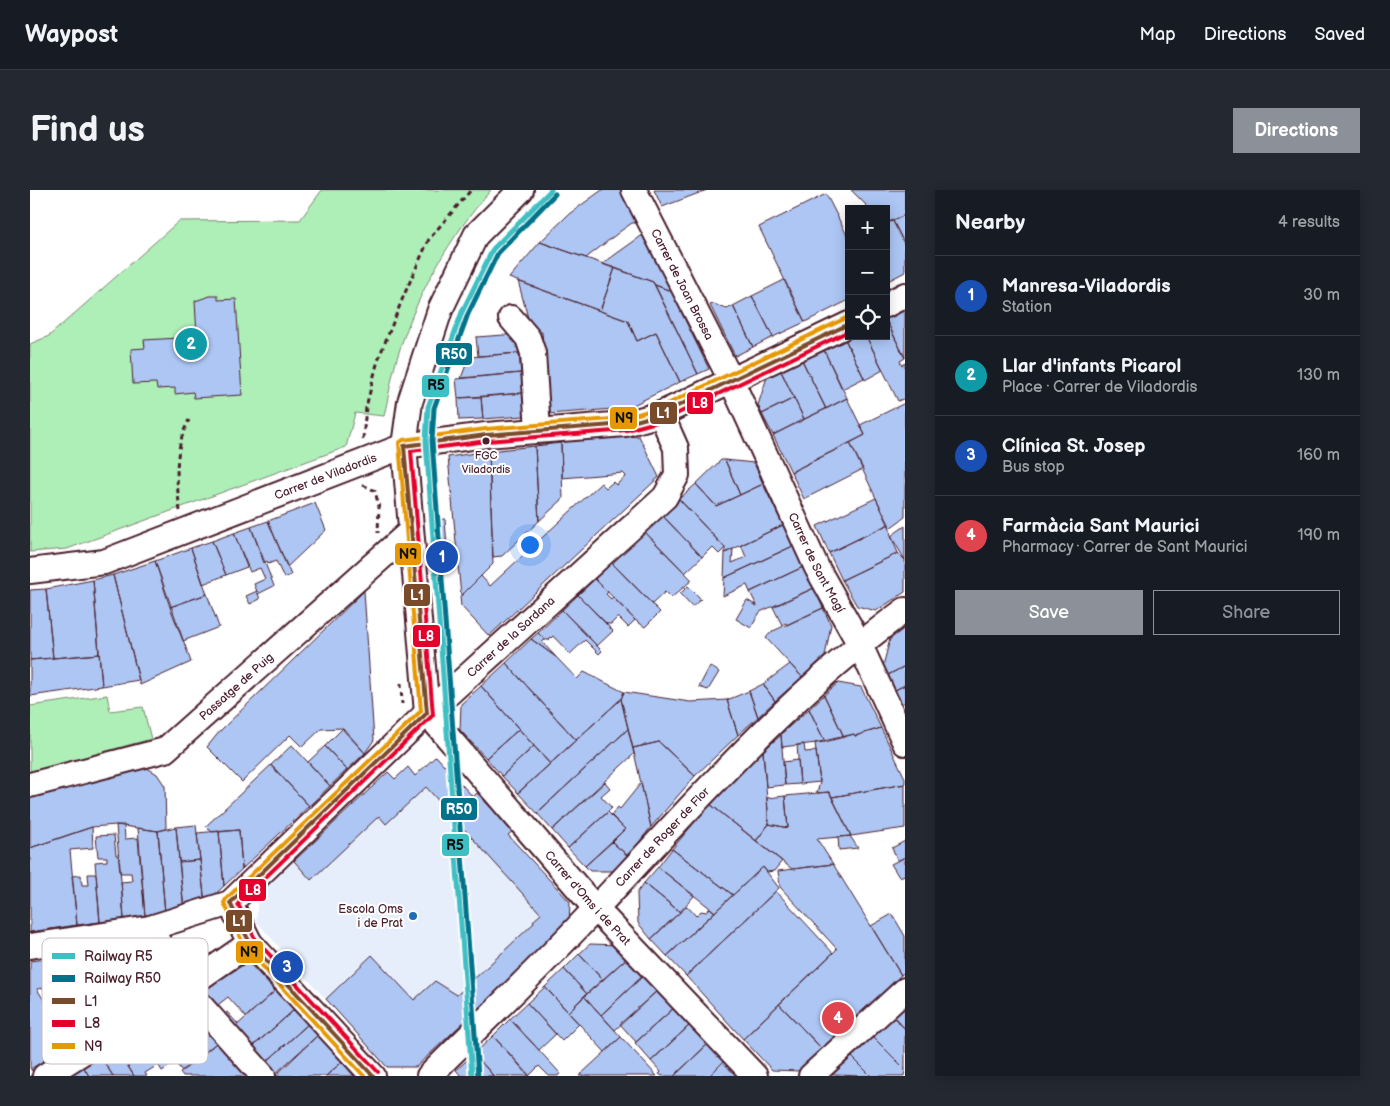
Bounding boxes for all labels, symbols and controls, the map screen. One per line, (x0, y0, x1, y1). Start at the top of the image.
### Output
text: Waypost (25, 20, 118, 49)
text: Map (1140, 24, 1176, 45)
text: Directions (1204, 24, 1286, 45)
text: Saved (1314, 24, 1365, 45)
button: Directions (1233, 108, 1360, 153)
text: Find us (30, 109, 145, 152)
map controls (845, 205, 890, 340)
button: + (845, 205, 890, 250)
text: Nearby (955, 210, 1025, 235)
text: 4 results (1278, 213, 1340, 232)
street label: Carrer de Joan Brossa (647, 227, 716, 343)
button: − (845, 250, 890, 295)
text: Manresa-Viladordis (1002, 275, 1171, 298)
text: 1 (968, 286, 974, 305)
text: 30 m (1303, 286, 1340, 305)
button: locate (845, 295, 890, 340)
text: Station (1002, 298, 1052, 317)
pin: 2 (175, 325, 207, 363)
line badge: R50 (435, 342, 473, 366)
text: R50 (441, 346, 467, 363)
text: Llar d'infants Picarol (1002, 355, 1181, 378)
text: 2 (966, 366, 976, 385)
text: 130 m (1297, 366, 1340, 385)
line badge: R5 (421, 374, 450, 398)
text: R5 (427, 377, 445, 394)
text: Place · Carrer de Viladordis (1002, 378, 1197, 397)
line badge: L8 (686, 391, 714, 415)
text: L8 (692, 395, 708, 412)
line badge: L1 (649, 401, 678, 425)
text: L1 (656, 405, 670, 422)
line badge: N9 (609, 406, 638, 430)
text: N9 (615, 410, 633, 427)
text: Clínica St. Josep (1002, 435, 1145, 458)
marker: FGC Viladordis (481, 436, 491, 446)
text: 3 (966, 446, 976, 465)
text: 160 m (1297, 446, 1340, 465)
place label: FGC Viladordis (462, 449, 511, 476)
street label: Carrer de Viladordis (272, 450, 379, 503)
text: Bus stop (1002, 458, 1065, 477)
street label: Carrer de Sant Magí (785, 510, 848, 616)
text: Farmàcia Sant Maurici (1002, 515, 1199, 538)
text: 4 (966, 526, 976, 545)
text: 190 m (1298, 526, 1340, 545)
your location (517, 532, 543, 558)
pin: 1 (426, 538, 458, 576)
text: Pharmacy · Carrer de Sant Maurici (1002, 538, 1248, 557)
line badge: N9 (394, 542, 422, 566)
text: N9 (399, 546, 417, 563)
line badge: L1 (403, 583, 431, 607)
text: L1 (410, 587, 424, 604)
button: Save (955, 590, 1143, 635)
button: Share (1153, 590, 1340, 635)
street label: Carrer de la Sardana (464, 593, 558, 681)
line badge: L8 (412, 624, 441, 648)
text: L8 (418, 628, 434, 645)
street label: Passatge de Puig (196, 650, 277, 724)
street label: Carrer de Roger de Flor (613, 784, 713, 890)
line badge: R50 (440, 797, 478, 821)
text: R50 (446, 801, 472, 818)
line badge: R5 (441, 833, 470, 857)
text: R5 (446, 837, 464, 854)
street label: Carrer d'Oms i de Prat (541, 848, 634, 949)
line badge: L8 (238, 878, 267, 902)
text: L8 (245, 882, 261, 899)
place label: Escola Oms i de Prat (338, 902, 403, 931)
line badge: L1 (225, 909, 253, 933)
marker: Escola Oms i de Prat (407, 910, 419, 922)
text: L1 (232, 913, 246, 930)
legend (42, 938, 208, 1064)
line badge: N9 (235, 940, 264, 964)
text: N9 (240, 944, 258, 961)
text: Railway R5 (84, 948, 153, 965)
pin: 3 (271, 948, 303, 986)
text: Railway R50 (84, 970, 161, 987)
text: L1 (84, 993, 97, 1010)
pin: 4 (822, 999, 854, 1037)
text: L8 (84, 1015, 100, 1032)
text: N9 (84, 1038, 103, 1055)

